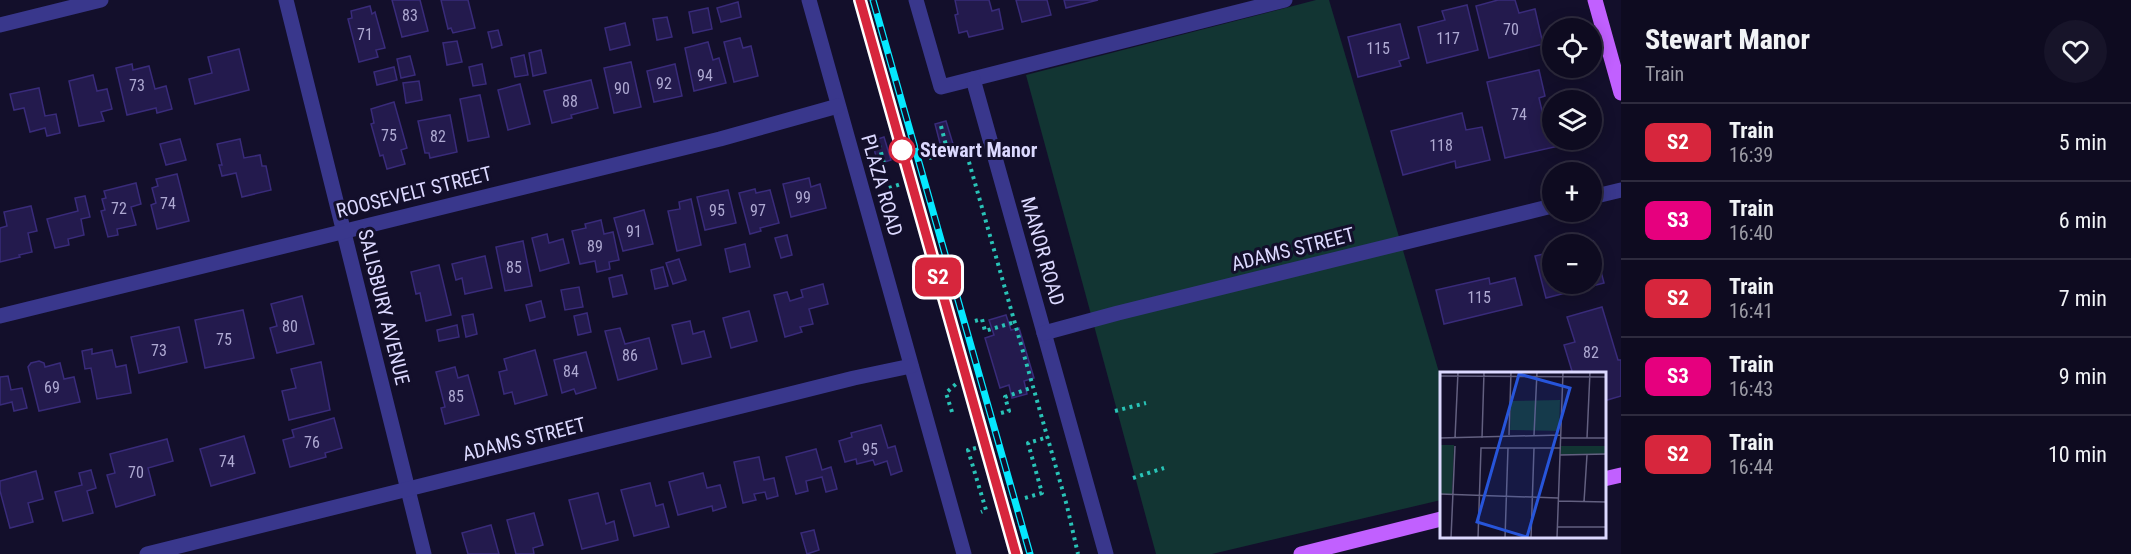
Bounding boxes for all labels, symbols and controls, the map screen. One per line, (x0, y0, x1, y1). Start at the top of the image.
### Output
house number: 83 (402, 6, 418, 25)
map controls (1542, 18, 1602, 294)
button: locate (1542, 18, 1602, 78)
house number: 70 (1503, 20, 1519, 39)
button: heart (2044, 20, 2107, 83)
text: Stewart Manor (1645, 23, 1810, 56)
house number: 71 (357, 25, 373, 44)
house number: 117 (1436, 29, 1460, 48)
house number: 115 (1366, 39, 1390, 58)
text: Train (1645, 62, 1684, 86)
house number: 94 (697, 66, 713, 85)
house number: 92 (656, 74, 672, 93)
house number: 73 (129, 76, 145, 95)
house number: 90 (614, 79, 630, 98)
button: layers (1542, 90, 1602, 150)
house number: 88 (562, 92, 578, 111)
house number: 74 (1511, 105, 1527, 124)
text: Train (1729, 118, 1774, 143)
house number: 75 (381, 126, 397, 145)
house number: 82 (430, 127, 446, 146)
text: S2 (1667, 130, 1689, 154)
text: 5 min (2059, 130, 2107, 155)
street label: PLAZA ROAD (856, 132, 908, 238)
house number: 118 (1429, 136, 1453, 155)
marker: Stewart Manor (889, 137, 915, 163)
place label: Stewart Manor (920, 138, 1038, 162)
text: 16:39 (1729, 143, 1773, 167)
street label: ROOSEVELT STREET (334, 161, 494, 223)
button: + (1542, 162, 1602, 222)
house number: 99 (795, 188, 811, 207)
house number: 74 (160, 194, 176, 213)
street label: MANOR ROAD (1016, 194, 1070, 308)
text: Train (1729, 196, 1774, 221)
house number: 72 (111, 199, 127, 218)
house number: 95 (709, 201, 725, 220)
house number: 97 (750, 201, 766, 220)
text: S3 (1667, 208, 1689, 232)
text: 6 min (2059, 208, 2107, 233)
text: 16:40 (1729, 221, 1773, 245)
house number: 91 (626, 222, 642, 241)
street label: ADAMS STREET (1229, 222, 1357, 276)
street label: SALISBURY AVENUE (353, 227, 415, 387)
button: − (1542, 234, 1602, 294)
house number: 89 (587, 237, 603, 256)
house number: 85 (506, 258, 522, 277)
line badge: S2 (911, 258, 965, 296)
text: S2 (927, 265, 949, 289)
text: Train (1729, 274, 1774, 299)
text: S2 (1667, 286, 1689, 310)
text: 7 min (2059, 286, 2107, 311)
house number: 115 (1467, 288, 1491, 307)
text: 16:41 (1729, 299, 1773, 323)
house number: 80 (282, 317, 298, 336)
house number: 75 (216, 330, 232, 349)
house number: 73 (151, 341, 167, 360)
house number: 82 (1583, 343, 1599, 362)
house number: 86 (622, 346, 638, 365)
text: Train (1729, 352, 1774, 377)
house number: 84 (563, 362, 579, 381)
text: S3 (1667, 364, 1689, 388)
text: 9 min (2059, 364, 2107, 389)
inset map (1440, 372, 1606, 539)
text: 16:43 (1729, 377, 1773, 401)
house number: 69 (44, 378, 60, 397)
house number: 85 (448, 387, 464, 406)
street label: ADAMS STREET (460, 412, 588, 466)
text: Train (1729, 430, 1774, 455)
house number: 76 (304, 433, 320, 452)
house number: 95 (862, 440, 878, 459)
text: S2 (1667, 442, 1689, 466)
text: 10 min (2048, 442, 2107, 467)
house number: 74 (219, 452, 235, 471)
text: 16:44 (1729, 455, 1773, 479)
house number: 70 (128, 463, 144, 482)

